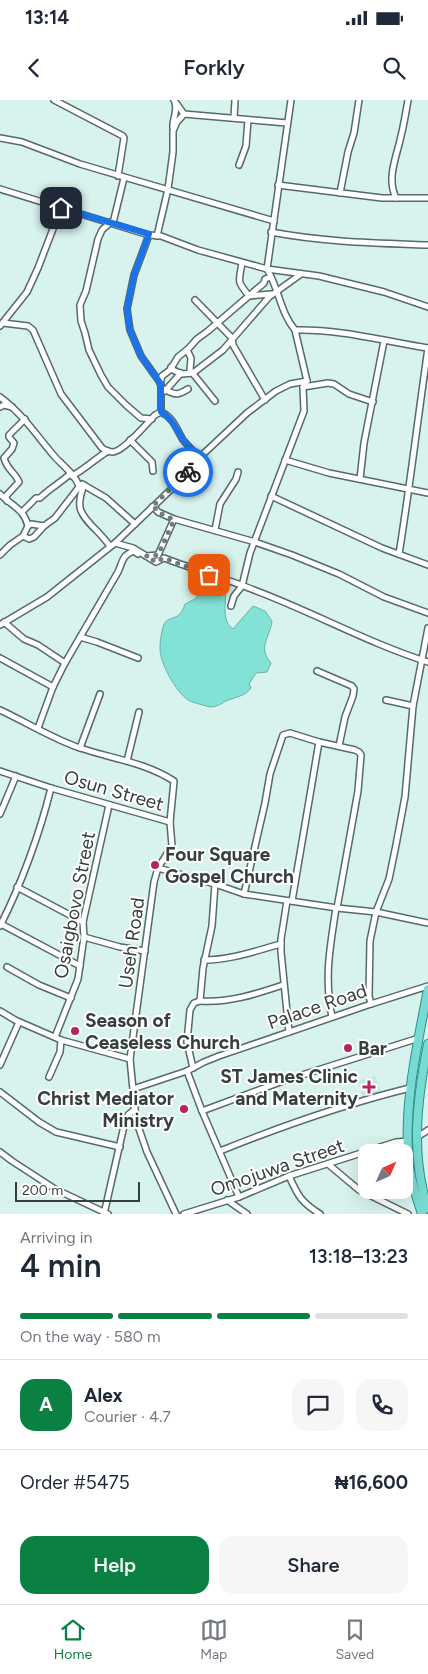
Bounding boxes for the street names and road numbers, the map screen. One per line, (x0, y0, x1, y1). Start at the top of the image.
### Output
street label: Osun Street (61, 765, 166, 816)
street label: Osaigbovo Street (49, 830, 100, 981)
street label: Useh Road (114, 896, 149, 990)
street label: Palace Road (265, 979, 370, 1034)
street label: Omojuwa Street (207, 1134, 347, 1201)

